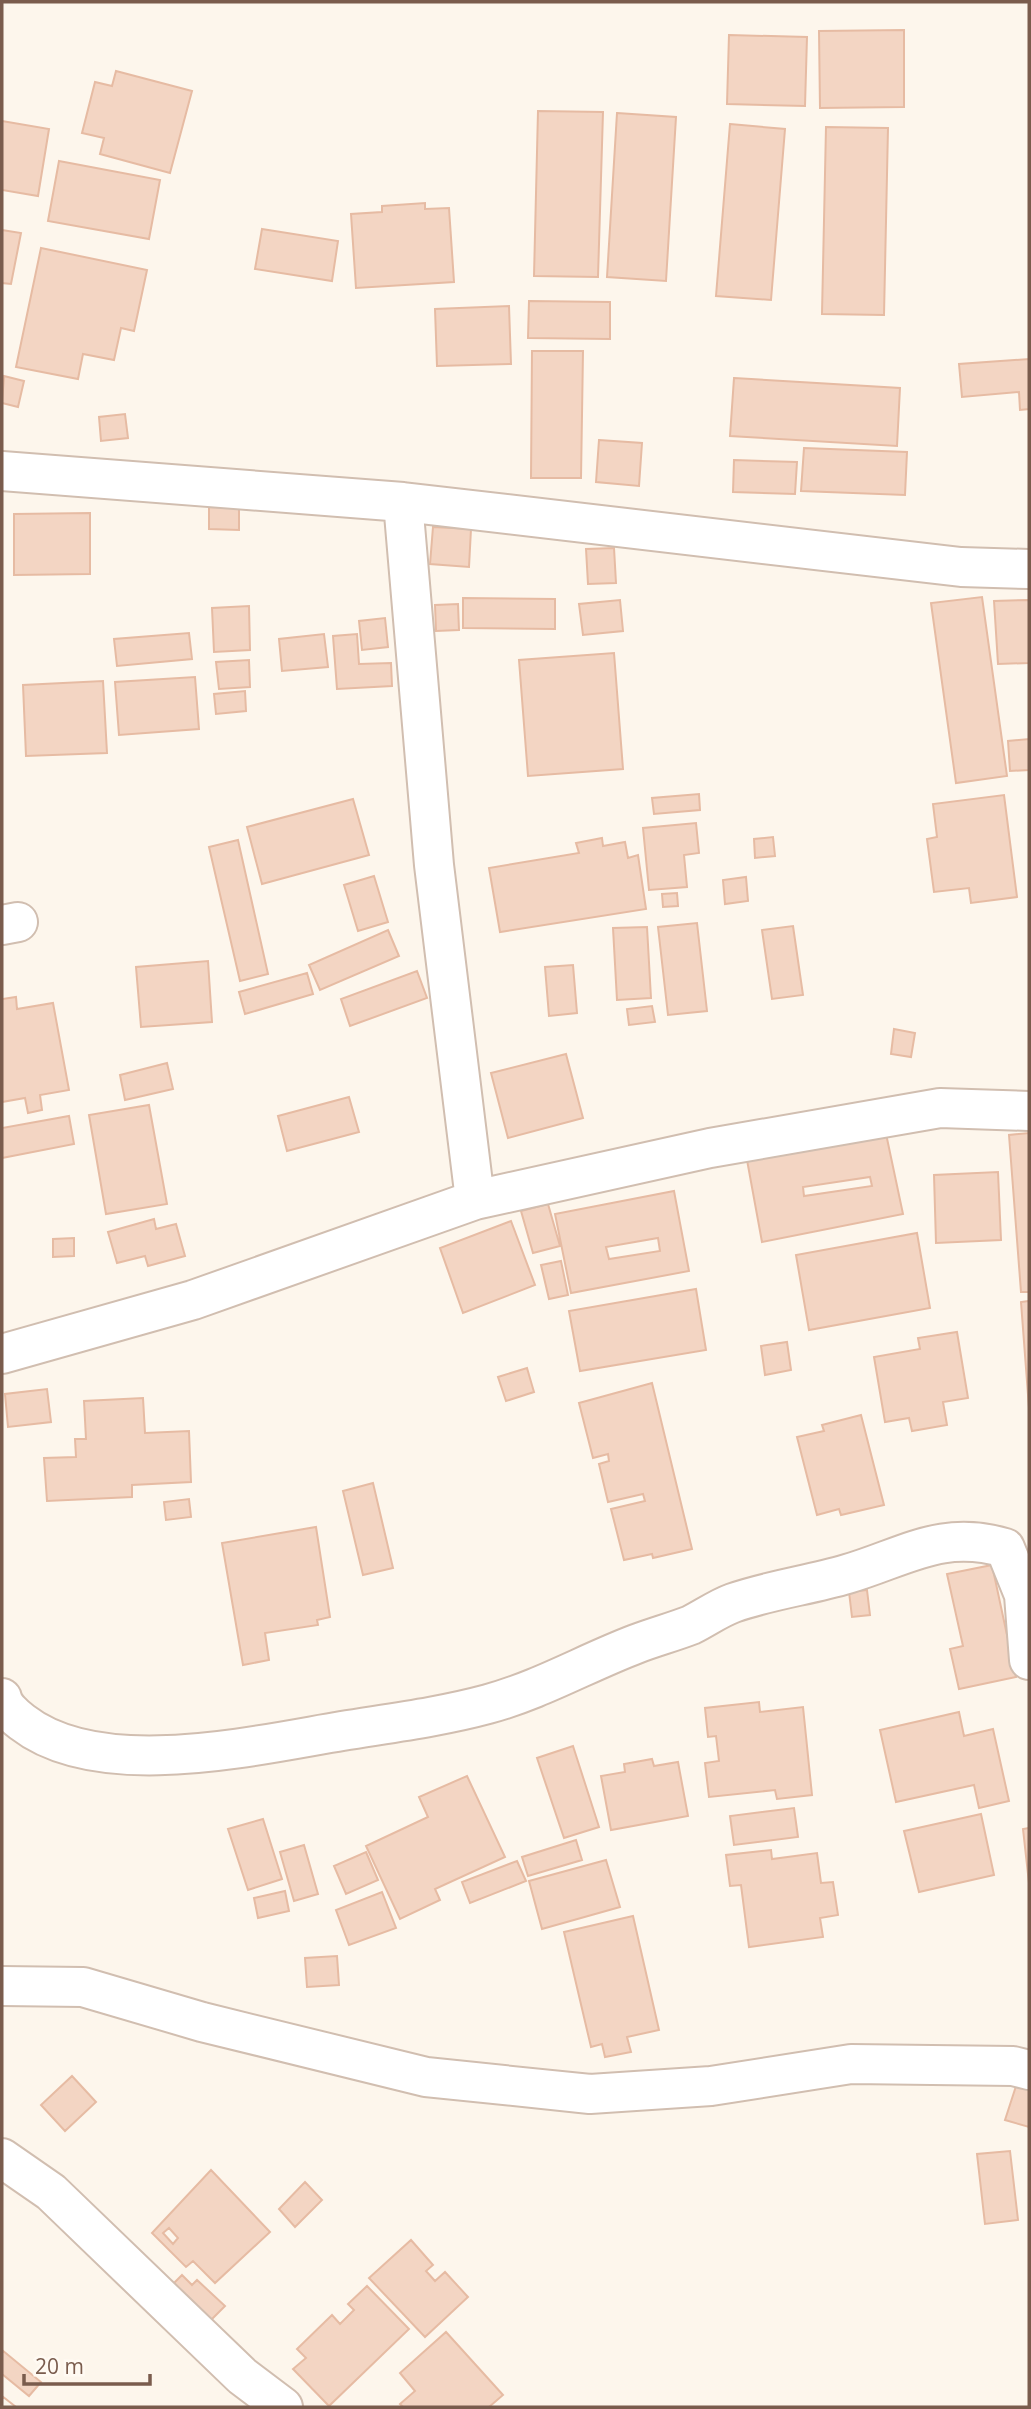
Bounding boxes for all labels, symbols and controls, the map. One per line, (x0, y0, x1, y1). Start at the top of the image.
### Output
scale bar (24, 2342, 150, 2386)
text: 20 m (35, 2352, 84, 2380)

